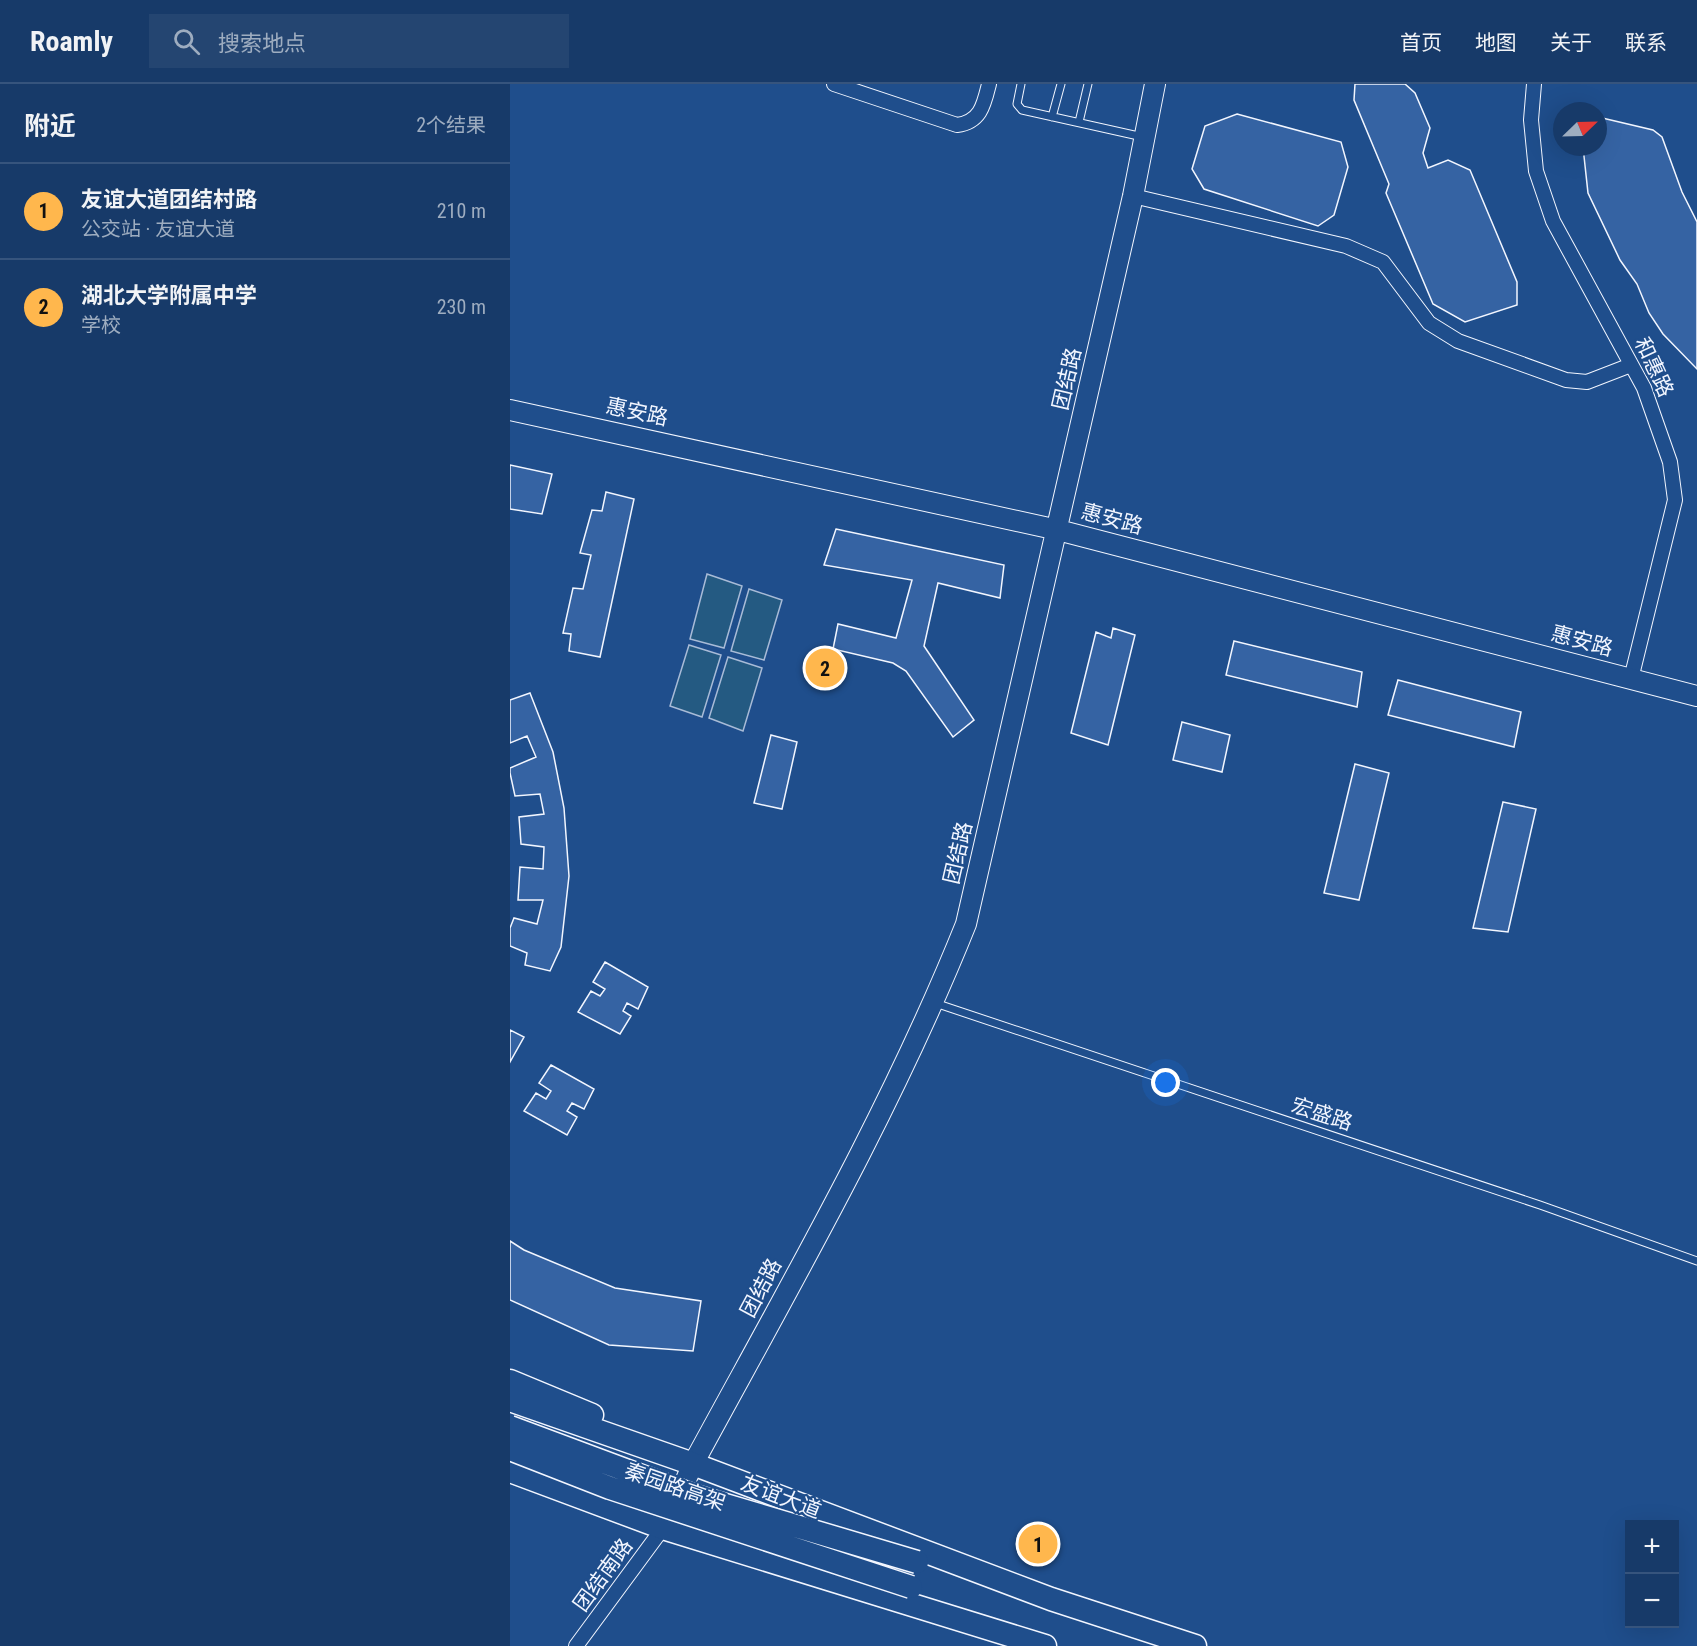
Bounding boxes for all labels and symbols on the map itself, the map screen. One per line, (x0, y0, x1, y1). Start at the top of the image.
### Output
north arrow (1553, 102, 1607, 156)
street label: 和惠路 (1630, 333, 1678, 401)
street label: 团结路 (1048, 346, 1086, 412)
street label: 惠安路 (604, 394, 670, 430)
street label: 惠安路 (1078, 499, 1146, 539)
street label: 惠安路 (1548, 621, 1616, 661)
pin: 2 (806, 646, 844, 690)
street label: 团结路 (939, 820, 977, 886)
your location (1151, 1068, 1180, 1097)
street label: 宏盛路 (1288, 1093, 1356, 1135)
street label: 团结路 (736, 1255, 786, 1321)
street label: 秦园路高架 (621, 1459, 729, 1515)
street label: 友谊大道 (737, 1471, 825, 1523)
pin: 1 (1018, 1522, 1058, 1566)
street label: 团结南路 (569, 1534, 637, 1616)

